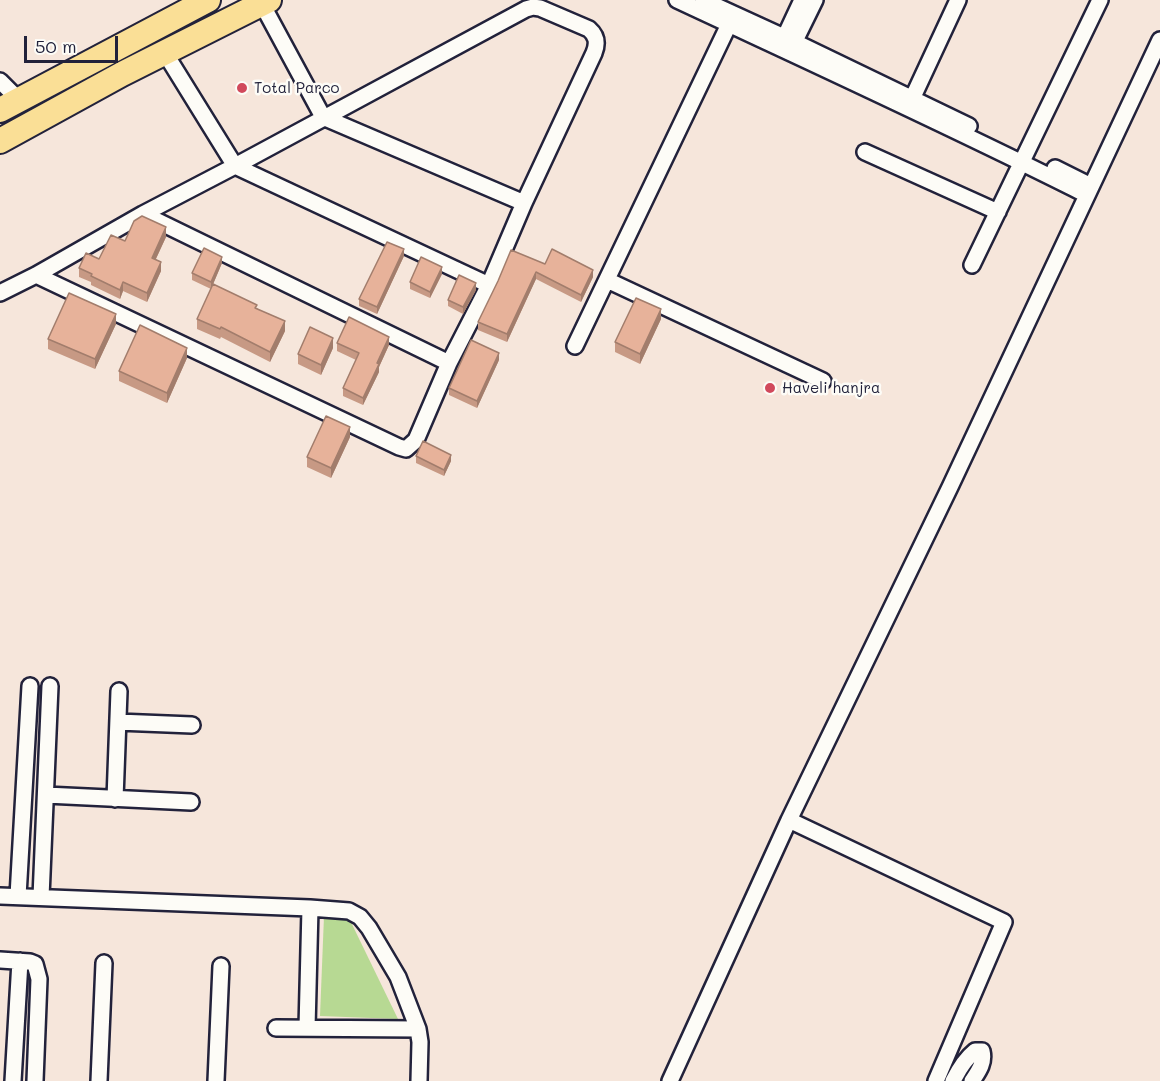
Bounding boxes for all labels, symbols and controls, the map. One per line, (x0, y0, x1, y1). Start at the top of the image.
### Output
scale bar (27, 24, 122, 62)
text: 50 m (35, 34, 77, 58)
place label: Total Parco (254, 79, 340, 97)
marker: Total Parco (235, 81, 249, 95)
place label: Haveli hanjra (782, 379, 880, 397)
marker: Haveli hanjra (763, 381, 777, 395)

